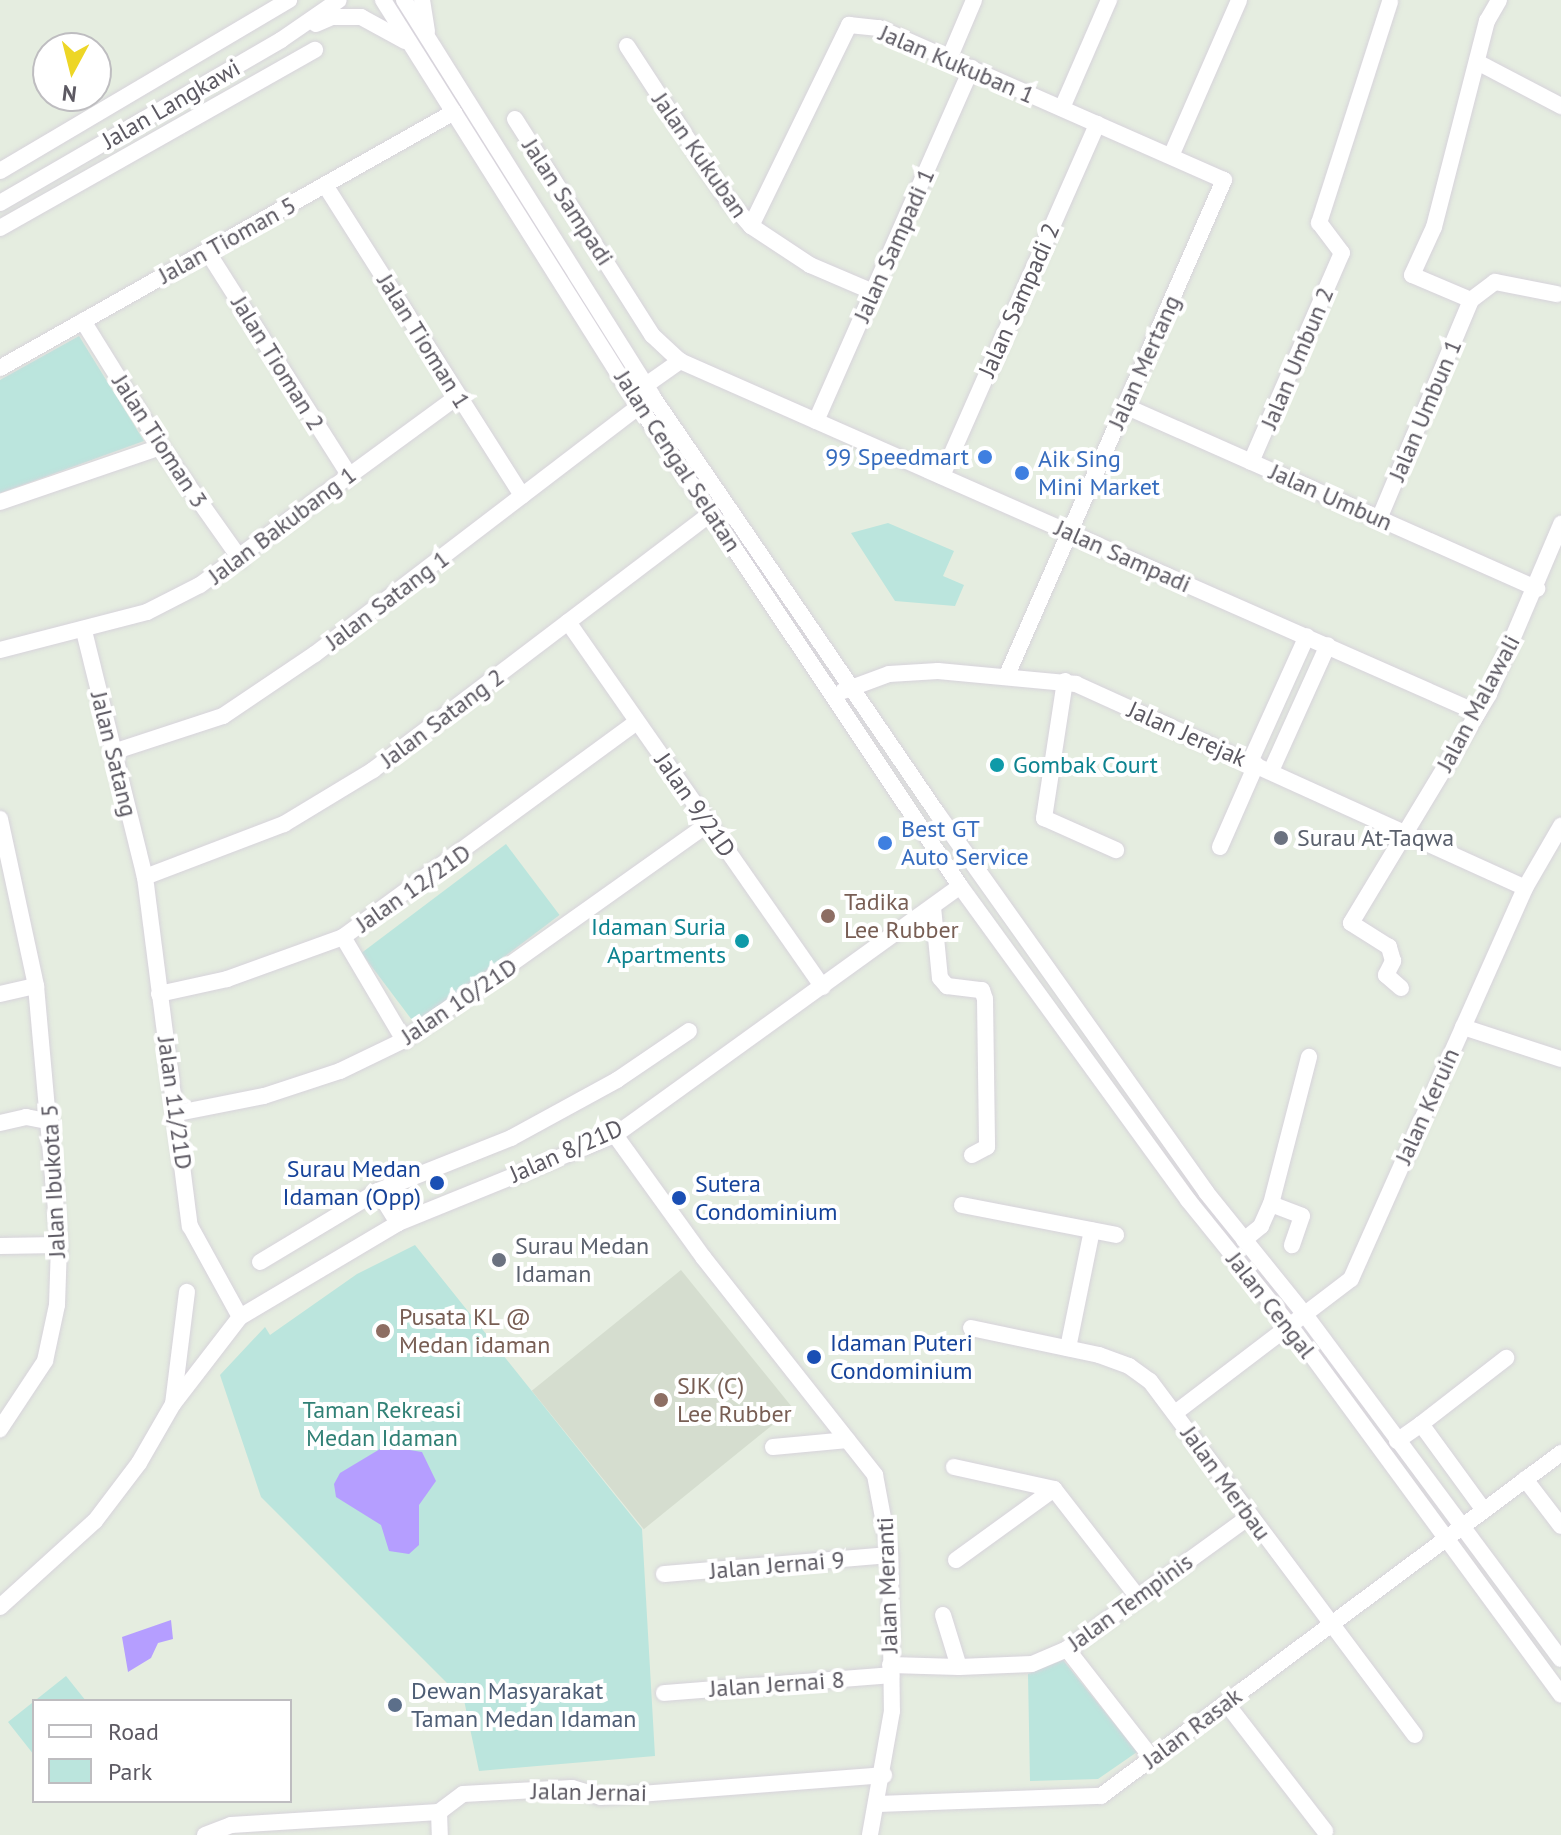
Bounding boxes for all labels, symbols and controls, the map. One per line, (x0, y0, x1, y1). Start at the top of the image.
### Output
street label: Jalan Kukuban 1 (875, 18, 1039, 110)
north arrow (32, 32, 112, 112)
street label: Jalan Langkawi (97, 53, 245, 155)
text: N (60, 79, 78, 109)
street label: Jalan Kukuban (646, 87, 754, 223)
street label: Jalan Sampadi (516, 133, 620, 271)
street label: Jalan Sampadi 1 (847, 164, 941, 326)
street label: Jalan Tioman 5 (153, 190, 301, 290)
street label: Jalan Sampadi 2 (972, 219, 1066, 381)
street label: Jalan Tioman 1 (371, 268, 477, 414)
street label: Jalan Umbun 2 (1254, 283, 1340, 433)
street label: Jalan Tioman 2 (225, 290, 331, 436)
street label: Jalan Mertang (1102, 291, 1186, 433)
street label: Jalan Umbun 1 (1382, 335, 1468, 485)
street label: Jalan Cengal Selatan (609, 365, 747, 557)
street label: Jalan Tioman 3 (106, 369, 214, 513)
place label: 99 Speedmart (825, 443, 969, 471)
place label: Aik Sing Mini Market (1038, 445, 1160, 501)
marker: 99 Speedmart (976, 448, 994, 466)
street label: Jalan Umbun (1265, 457, 1397, 537)
street label: Jalan Bakubang 1 (202, 460, 362, 590)
marker: Aik Sing Mini Market (1013, 464, 1031, 482)
street label: Jalan Sampadi (1051, 513, 1195, 599)
street label: Jalan Satang 1 (319, 544, 455, 656)
street label: Jalan Malawali (1430, 630, 1526, 776)
street label: Jalan Satang 2 (374, 662, 510, 774)
street label: Jalan Satang (85, 688, 143, 820)
street label: Jalan Jerejak (1123, 695, 1251, 773)
street label: Jalan 9/21D (649, 747, 741, 863)
place label: Gombak Court (1013, 751, 1158, 779)
marker: Gombak Court (988, 756, 1006, 774)
place label: Best GT Auto Service (901, 815, 1029, 871)
place label: Surau At-Taqwa (1297, 824, 1455, 852)
marker: Surau At-Taqwa (1272, 829, 1290, 847)
marker: Best GT Auto Service (876, 834, 894, 852)
street label: Jalan 12/21D (350, 838, 476, 938)
place label: Tadika Lee Rubber (844, 888, 959, 944)
marker: Tadika Lee Rubber (819, 907, 837, 925)
place label: Idaman Suria Apartments (591, 913, 726, 969)
marker: Idaman Suria Apartments (733, 932, 751, 950)
street label: Jalan 10/21D (395, 952, 523, 1050)
street label: Jalan 11/21D (151, 1035, 199, 1171)
street label: Jalan Keruin (1389, 1044, 1465, 1168)
street label: Jalan Ibukota 5 (35, 1103, 71, 1259)
street label: Jalan 8/21D (505, 1113, 627, 1189)
place label: Surau Medan Idaman (Opp) (283, 1155, 421, 1211)
place label: Sutera Condominium (695, 1170, 838, 1226)
marker: Surau Medan Idaman (Opp) (428, 1174, 446, 1192)
marker: Sutera Condominium (670, 1189, 688, 1207)
place label: Surau Medan Idaman (515, 1232, 649, 1288)
street label: Jalan Cengal (1220, 1246, 1322, 1364)
marker: Surau Medan Idaman (490, 1251, 508, 1269)
place label: Pusata KL @ Medan idaman (399, 1303, 550, 1359)
marker: Pusata KL @ Medan idaman (374, 1322, 392, 1340)
place label: Idaman Puteri Condominium (830, 1329, 973, 1385)
marker: Idaman Puteri Condominium (805, 1348, 823, 1366)
place label: SJK (C) Lee Rubber (677, 1372, 792, 1428)
marker: SJK (C) Lee Rubber (652, 1391, 670, 1409)
park label: Taman Rekreasi Medan Idaman (302, 1396, 462, 1452)
street label: Jalan Merbau (1175, 1420, 1277, 1546)
street label: Jalan Meranti (870, 1516, 904, 1654)
street label: Jalan Jernai 9 (708, 1545, 846, 1585)
street label: Jalan Tempinis (1062, 1547, 1198, 1657)
street label: Jalan Jernai 8 (708, 1665, 846, 1703)
place label: Dewan Masyarakat Taman Medan Idaman (411, 1677, 636, 1733)
street label: Jalan Rasak (1137, 1681, 1247, 1775)
marker: Dewan Masyarakat Taman Medan Idaman (386, 1696, 404, 1714)
legend (32, 1699, 292, 1803)
text: Road (108, 1716, 159, 1747)
text: Park (108, 1756, 152, 1787)
street label: Jalan Jernai (531, 1777, 647, 1807)

